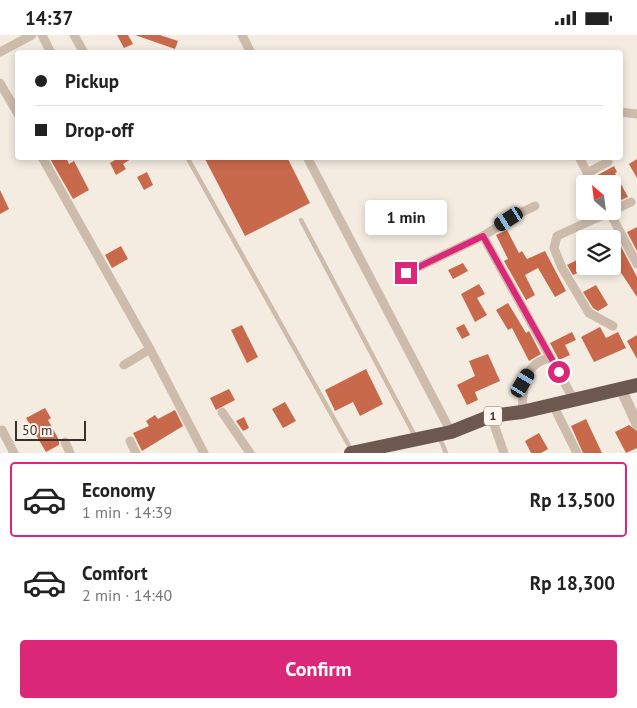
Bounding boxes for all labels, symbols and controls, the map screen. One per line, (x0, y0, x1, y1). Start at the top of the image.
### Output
text: 14:37 (25, 6, 73, 30)
text: Pickup (65, 69, 119, 93)
text: Drop-off (65, 118, 133, 142)
north arrow (576, 175, 621, 220)
map controls (576, 175, 621, 275)
callout: 1 min (365, 201, 447, 235)
car (492, 205, 525, 233)
text: 1 min (386, 207, 426, 227)
button: layers (576, 230, 621, 275)
route end (395, 262, 417, 284)
route start (548, 361, 570, 383)
car (508, 366, 537, 400)
road number: 1 (484, 407, 502, 426)
scale bar (15, 418, 86, 441)
text: 50 m (22, 421, 52, 439)
icon: car (22, 477, 67, 522)
text: Economy (82, 478, 155, 502)
text: Rp 13,500 (530, 488, 615, 512)
text: 1 min · 14:39 (82, 502, 172, 522)
icon: car (22, 560, 67, 605)
text: Comfort (82, 561, 148, 585)
text: Rp 18,300 (530, 571, 615, 595)
text: 2 min · 14:40 (82, 585, 172, 605)
button: Confirm (20, 640, 617, 698)

